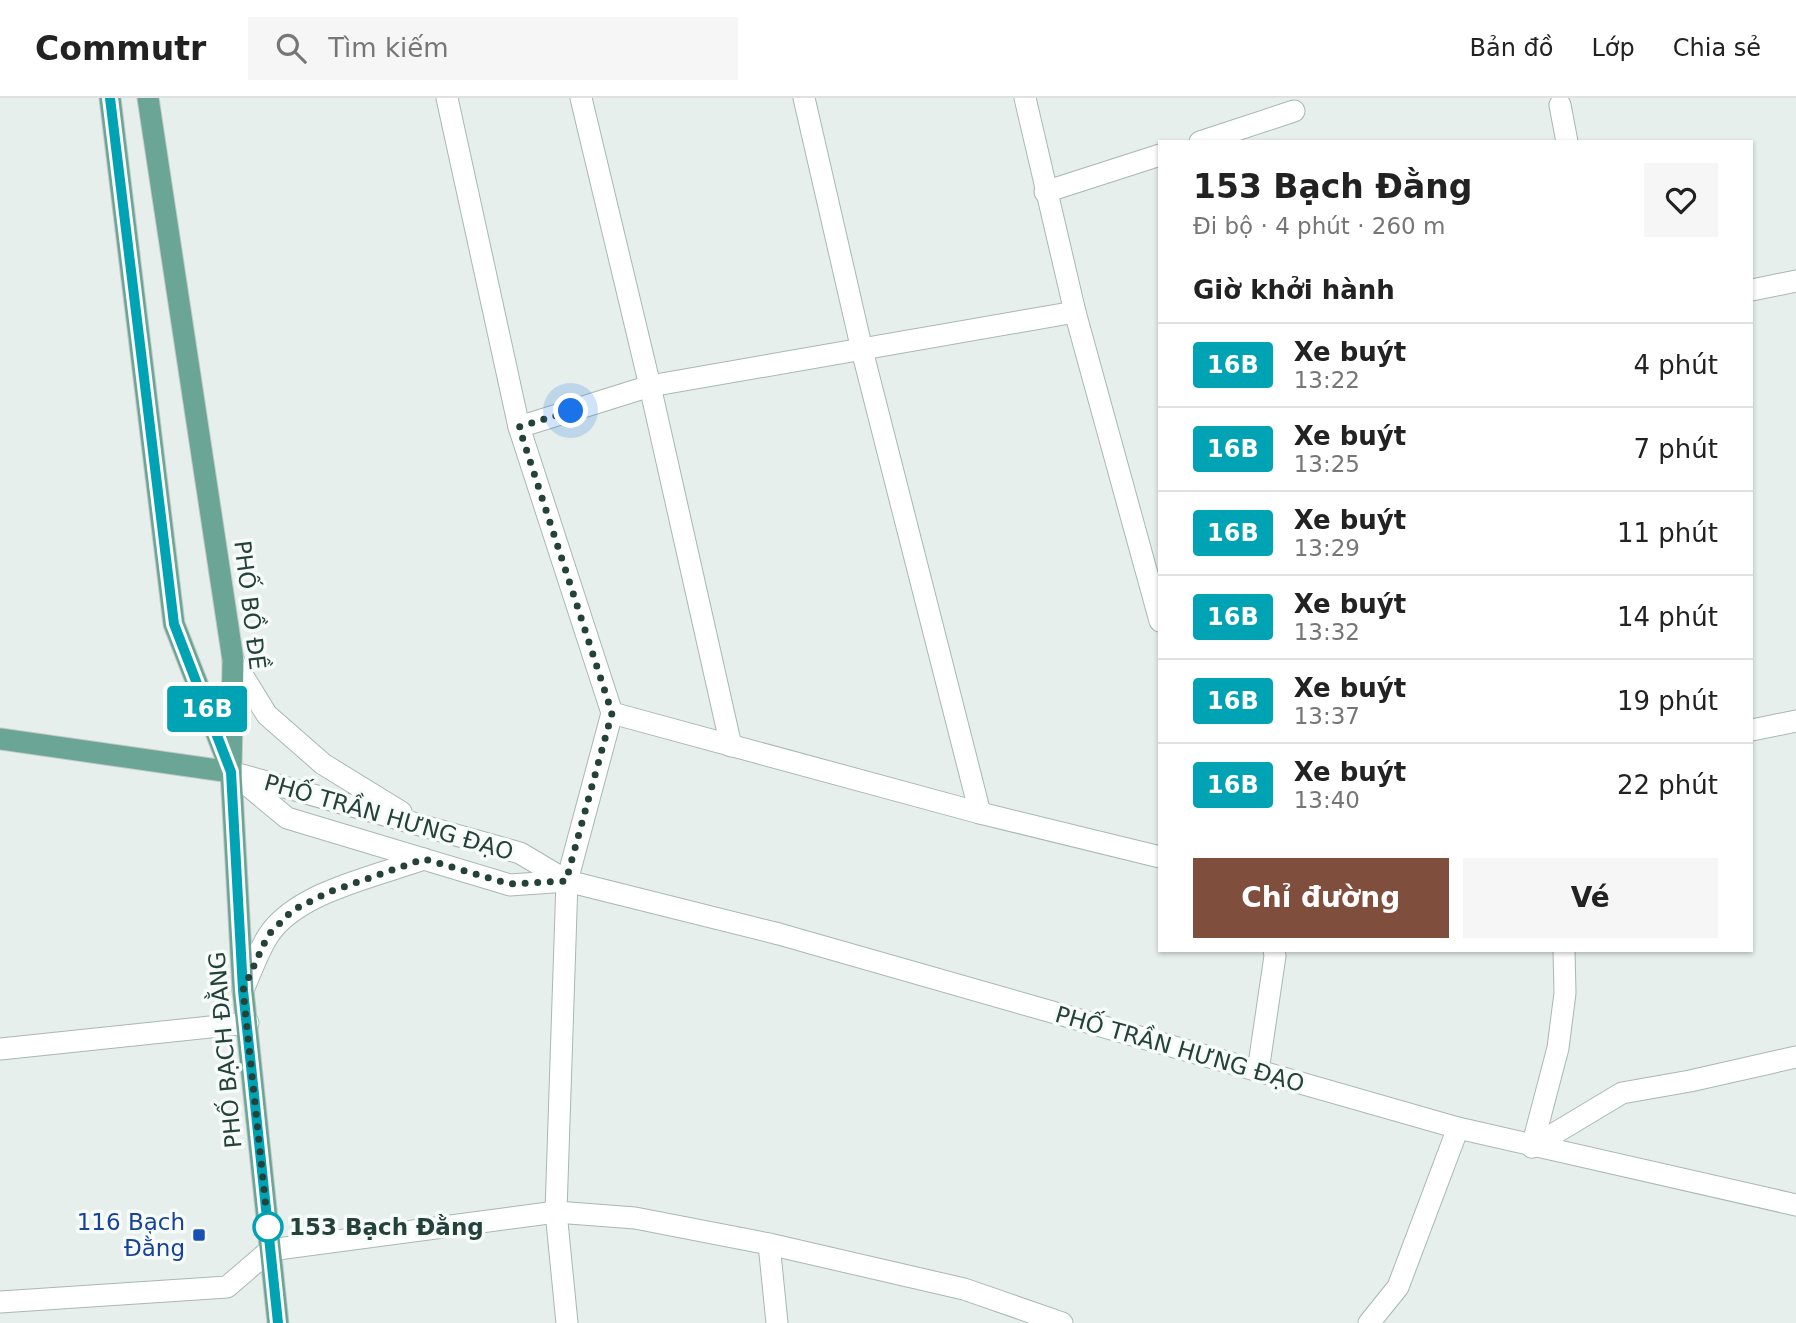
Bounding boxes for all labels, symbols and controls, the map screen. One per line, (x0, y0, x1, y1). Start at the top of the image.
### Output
search box (248, 17, 738, 80)
text: Commutr (35, 29, 206, 68)
icon: search (272, 29, 310, 67)
text: Tìm kiếm (328, 33, 449, 63)
text: Bản đồ (1470, 34, 1553, 62)
text: Lớp (1591, 34, 1635, 62)
text: Chia sẻ (1673, 34, 1761, 62)
button: heart (1644, 163, 1718, 237)
text: 153 Bạch Đằng (1193, 167, 1472, 206)
text: Đi bộ · 4 phút · 260 m (1193, 213, 1445, 239)
text: Giờ khởi hành (1193, 275, 1395, 305)
text: Xe buýt (1294, 337, 1406, 367)
text: 4 phút (1634, 350, 1718, 380)
text: 16B (1207, 351, 1259, 379)
text: 13:22 (1294, 367, 1360, 393)
your location (553, 393, 588, 428)
text: Xe buýt (1294, 421, 1406, 451)
text: 7 phút (1634, 434, 1718, 464)
text: 16B (1207, 435, 1259, 463)
text: 13:25 (1294, 451, 1360, 477)
text: Xe buýt (1294, 505, 1406, 535)
text: 11 phút (1617, 518, 1718, 548)
text: 16B (1207, 519, 1259, 547)
text: 13:29 (1294, 535, 1360, 561)
street label: PHỐ BỒ ĐỀ (229, 538, 275, 671)
text: Xe buýt (1294, 589, 1406, 619)
text: 14 phút (1617, 602, 1718, 632)
text: 16B (1207, 603, 1259, 631)
text: 13:32 (1294, 619, 1360, 645)
text: Xe buýt (1294, 673, 1406, 703)
line badge: 16B (167, 686, 247, 732)
text: 19 phút (1617, 686, 1718, 716)
text: 16B (1207, 687, 1259, 715)
text: 16B (181, 695, 233, 723)
text: 13:37 (1294, 703, 1360, 729)
text: Xe buýt (1294, 757, 1406, 787)
street label: PHỐ TRẦN HƯNG ĐẠO (261, 766, 517, 865)
text: 22 phút (1617, 770, 1718, 800)
text: 16B (1207, 771, 1259, 799)
text: 13:40 (1294, 787, 1360, 813)
button: Chỉ đường (1193, 858, 1449, 938)
button: Vé (1463, 858, 1718, 938)
street label: PHỐ BẠCH ĐẰNG (199, 951, 247, 1150)
street label: PHỐ TRẦN HƯNG ĐẠO (1052, 998, 1308, 1097)
place label: 116 Bạch Đằng (77, 1209, 185, 1261)
marker: 153 Bạch Đằng (253, 1212, 283, 1242)
place label: 153 Bạch Đằng (289, 1214, 484, 1240)
marker: 116 Bạch Đằng (191, 1227, 207, 1243)

